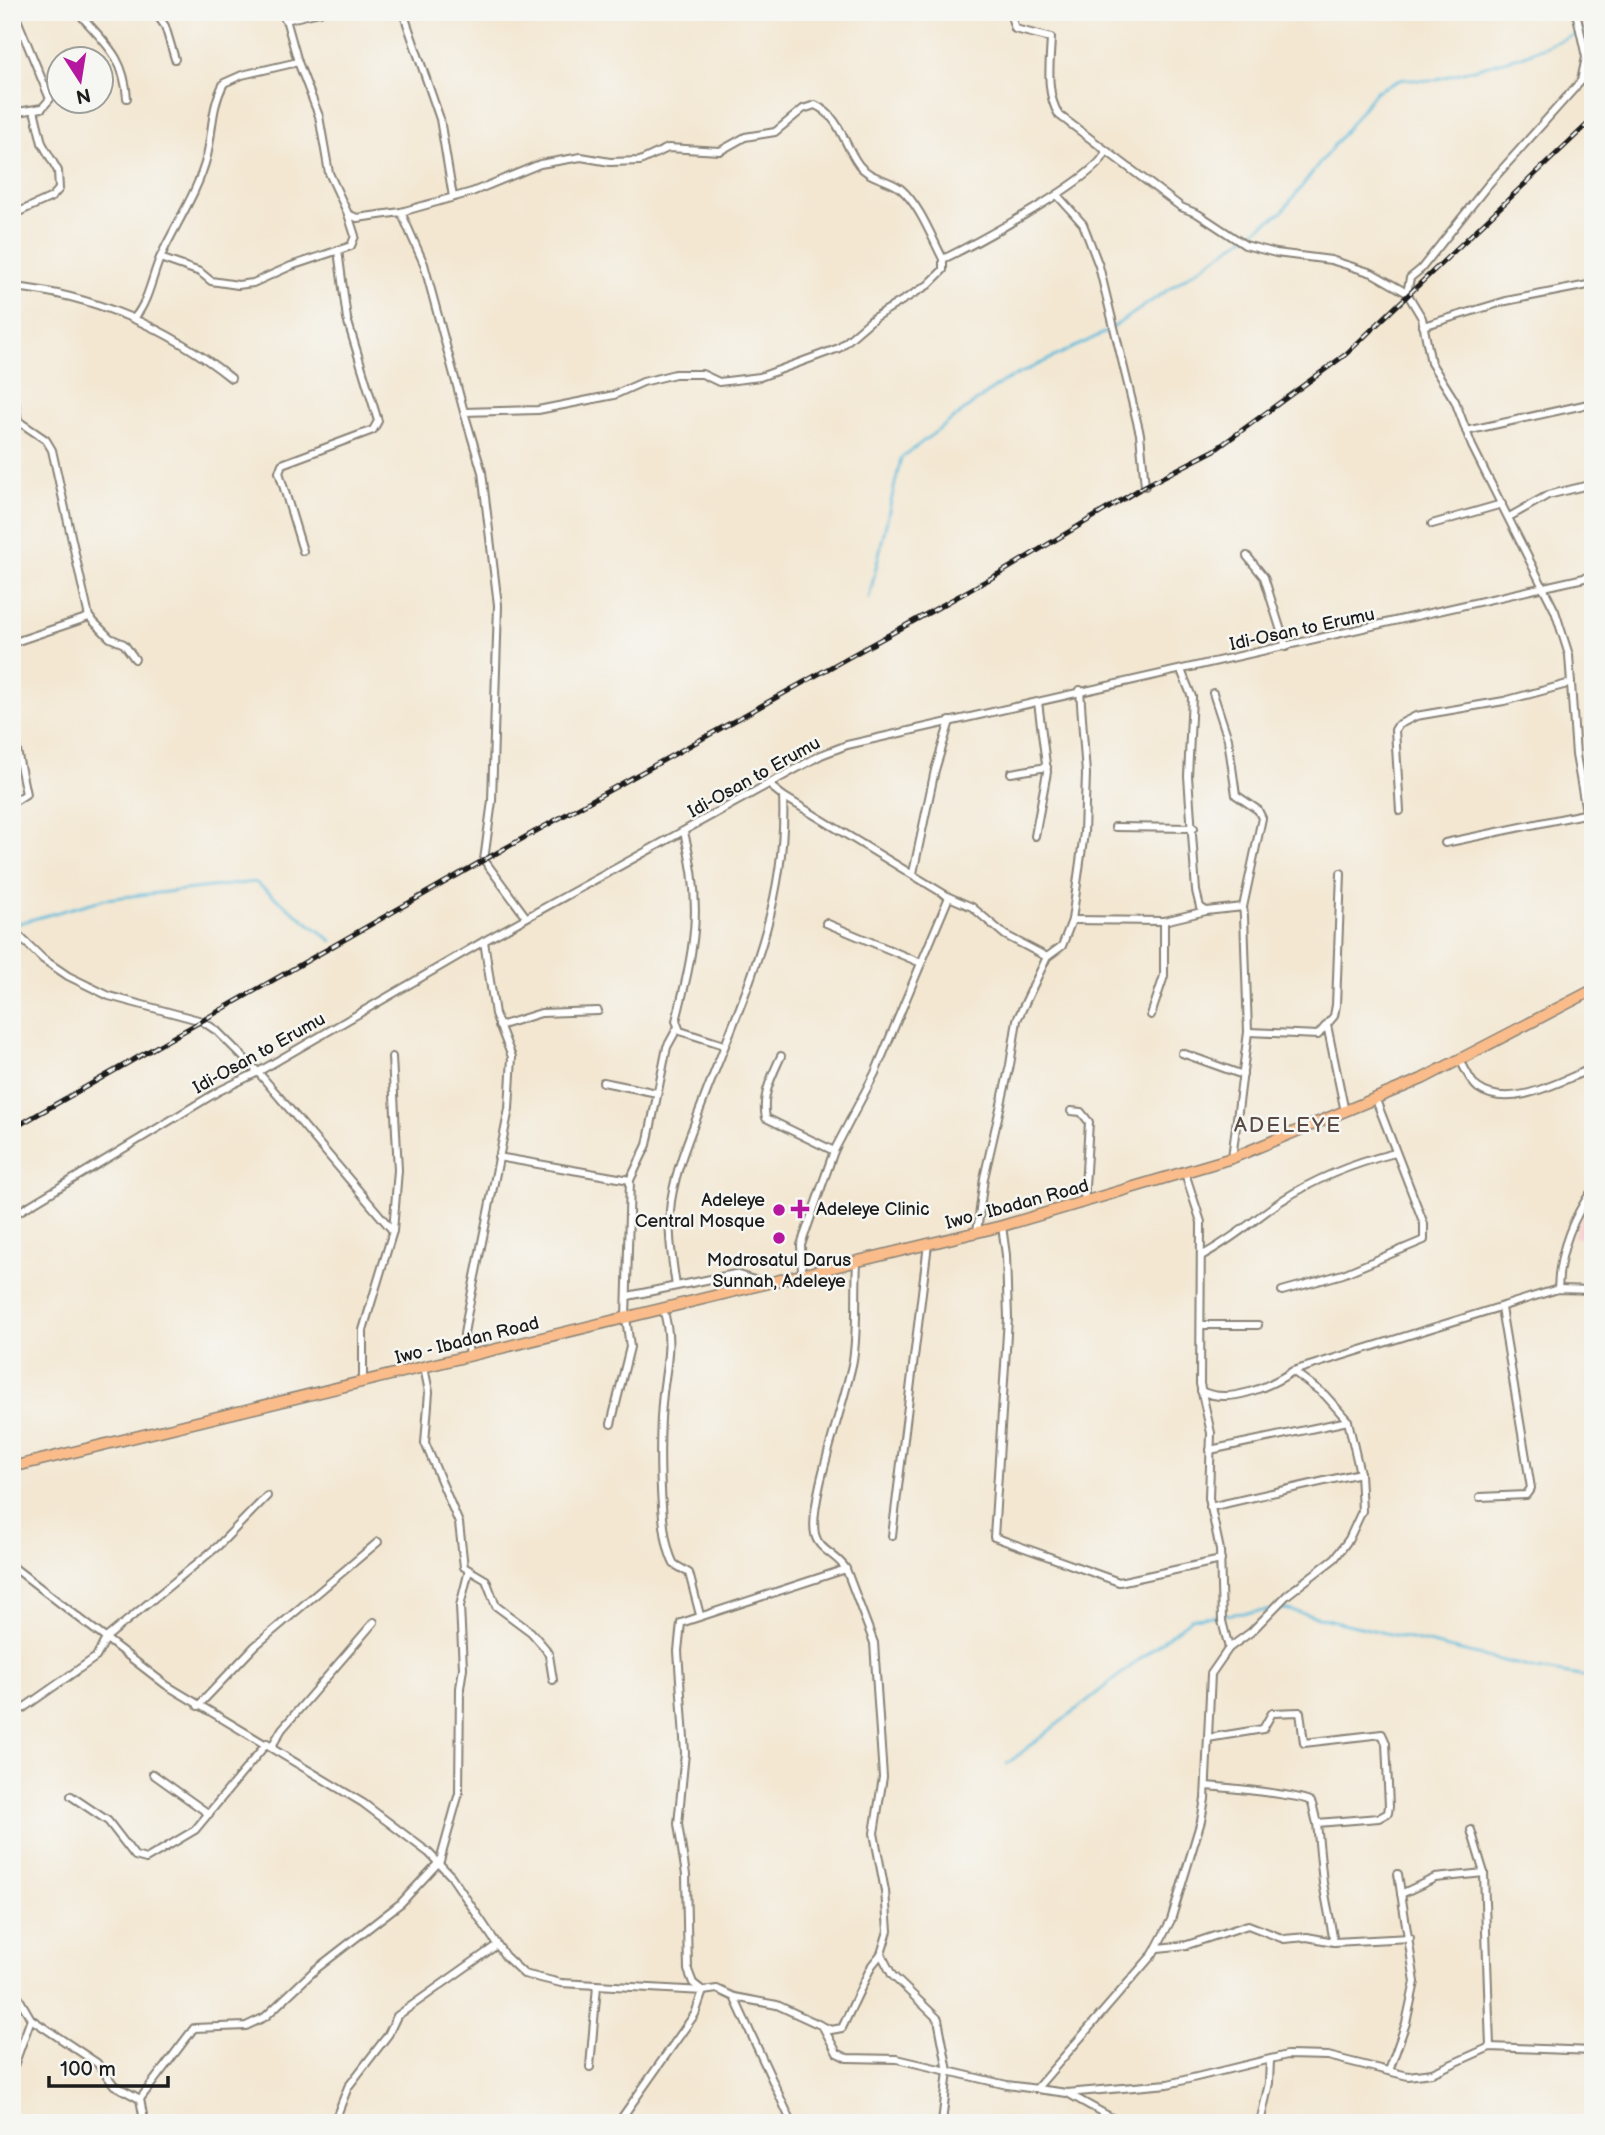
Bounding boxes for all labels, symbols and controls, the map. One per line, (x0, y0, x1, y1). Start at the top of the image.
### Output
north arrow (46, 46, 116, 116)
text: N (74, 82, 93, 108)
street label: Idi-Osan to Erumu (1228, 604, 1377, 655)
street label: Idi-Osan to Erumu (685, 732, 824, 822)
street label: Idi-Osan to Erumu (190, 1008, 329, 1098)
district label: ADELEYE (1234, 1113, 1342, 1138)
street label: Iwo - Ibadan Road (943, 1175, 1091, 1234)
place label: Adeleye Central Mosque (635, 1190, 765, 1232)
marker: Adeleye Clinic (790, 1199, 810, 1219)
place label: Adeleye Clinic (816, 1199, 930, 1220)
marker: Adeleye Central Mosque (771, 1202, 787, 1218)
marker: Modrosatul Darus Sunnah, Adeleye (771, 1230, 787, 1246)
place label: Modrosatul Darus Sunnah, Adeleye (707, 1250, 851, 1292)
street label: Iwo - Ibadan Road (393, 1312, 541, 1369)
scale bar (49, 2044, 168, 2088)
text: 100 m (60, 2057, 116, 2082)

